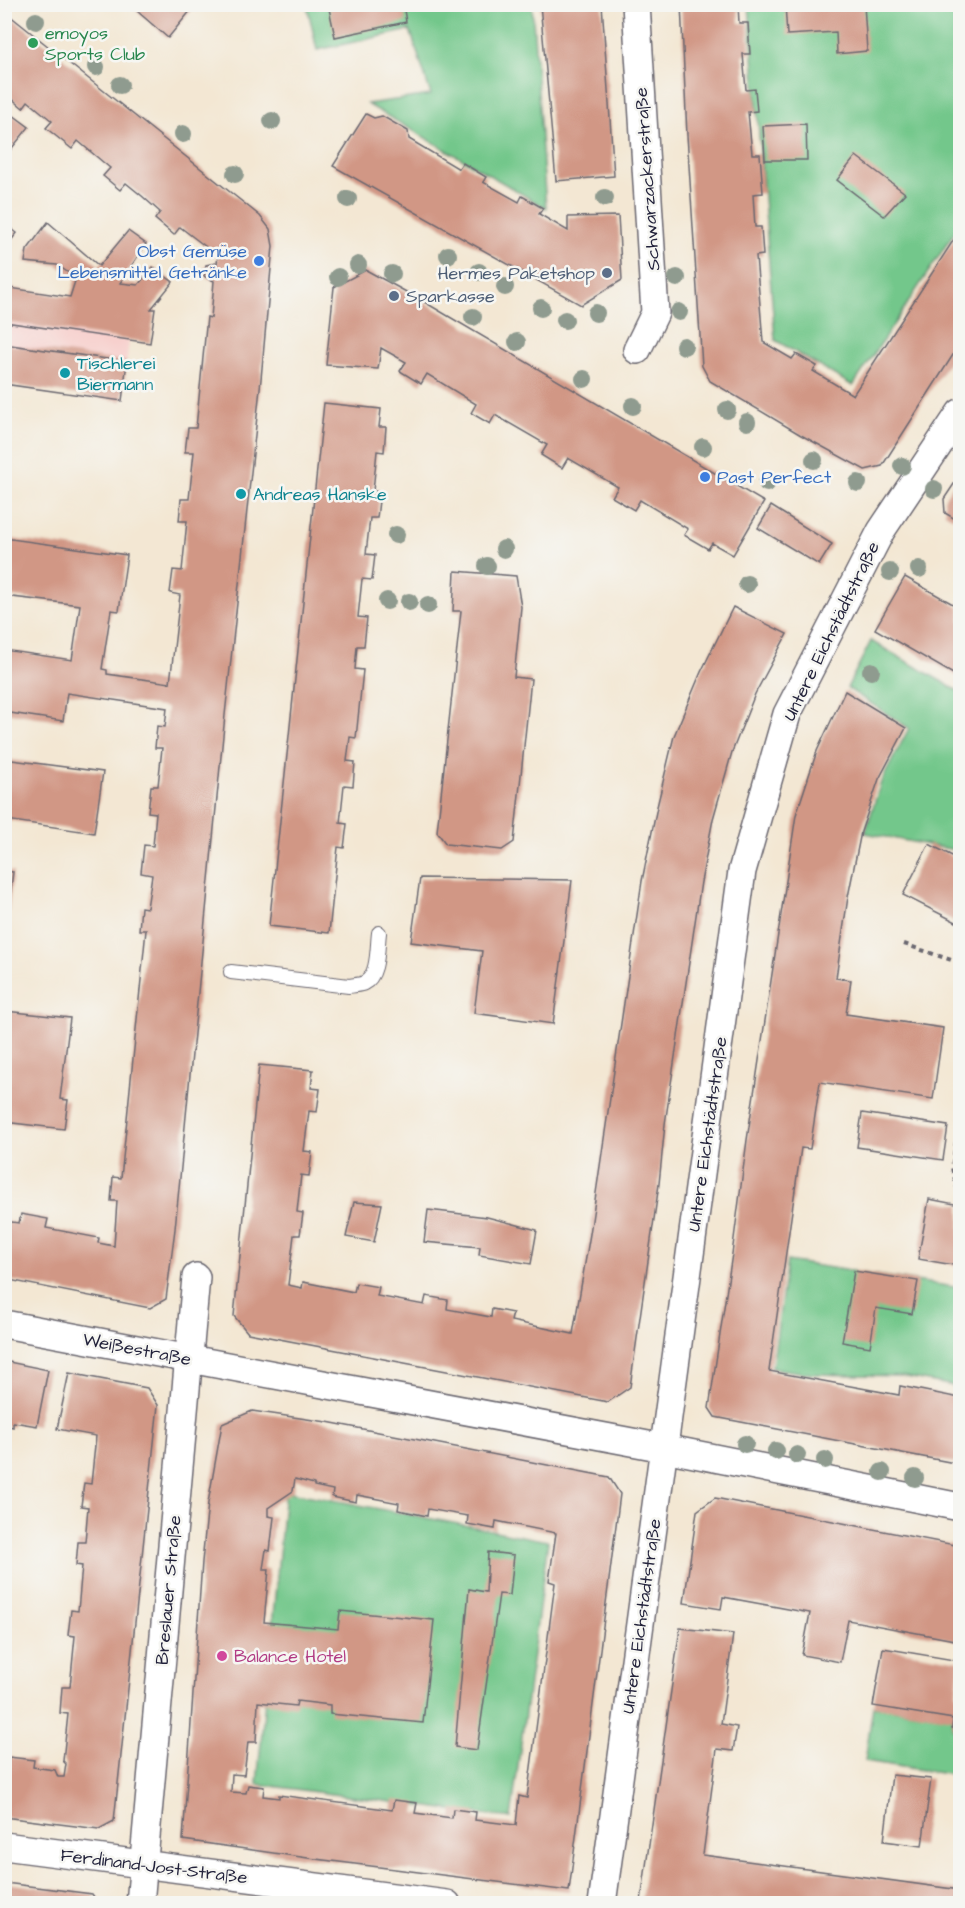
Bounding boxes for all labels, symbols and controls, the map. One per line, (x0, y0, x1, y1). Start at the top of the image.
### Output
place label: emoyos Sports Club (45, 21, 145, 67)
marker: emoyos Sports Club (26, 36, 40, 50)
street label: Schwarzackerstraße (629, 86, 666, 271)
place label: Obst Gemüse Lebensmittel Getränke (57, 239, 247, 285)
marker: Obst Gemüse Lebensmittel Getränke (252, 254, 266, 268)
place label: Hermes Paketshop (438, 261, 595, 286)
marker: Hermes Paketshop (600, 266, 614, 280)
place label: Sparkasse (406, 284, 495, 309)
marker: Sparkasse (387, 289, 401, 303)
place label: Tischlerei Biermann (77, 351, 156, 397)
marker: Tischlerei Biermann (58, 366, 72, 380)
place label: Past Perfect (717, 465, 832, 490)
marker: Past Perfect (698, 470, 712, 484)
place label: Andreas Hanske (253, 482, 387, 507)
marker: Andreas Hanske (234, 487, 248, 501)
street label: Untere Eichstädtstraße (777, 537, 886, 725)
street label: Untere Eichstädtstraße (681, 1035, 734, 1233)
street label: Weißestraße (81, 1327, 193, 1372)
street label: Breslauer Straße (150, 1514, 188, 1666)
street label: Untere Eichstädtstraße (615, 1517, 668, 1715)
place label: Balance Hotel (234, 1644, 346, 1669)
marker: Balance Hotel (215, 1649, 229, 1663)
street label: Ferdinand-Jost-Straße (59, 1843, 249, 1890)

